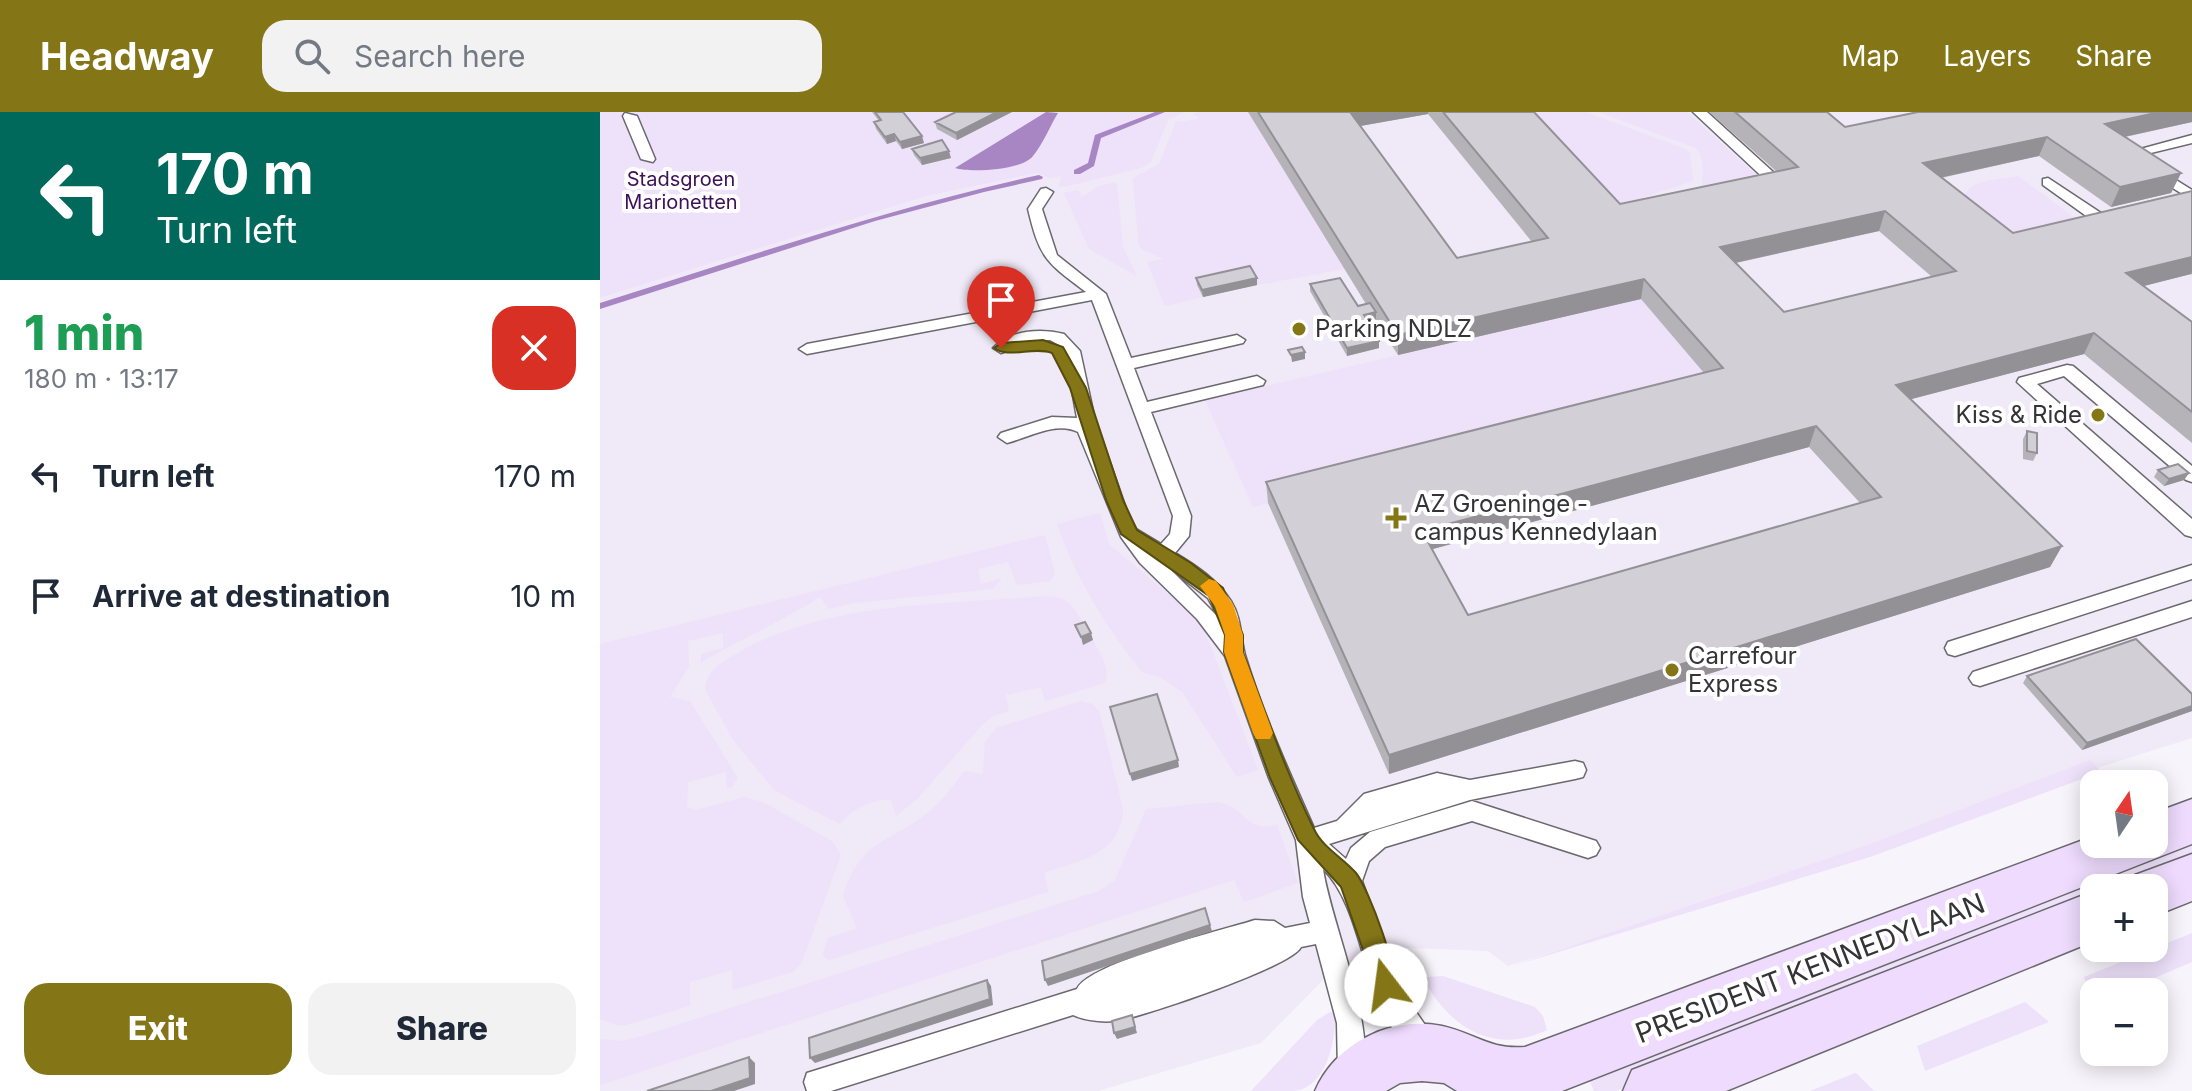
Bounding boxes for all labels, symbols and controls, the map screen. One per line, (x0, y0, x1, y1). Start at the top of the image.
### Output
search box (262, 20, 822, 92)
text: Headway (40, 33, 214, 79)
icon: search (290, 34, 334, 78)
text: Search here (354, 38, 525, 74)
text: Map (1841, 39, 1899, 73)
text: Layers (1943, 39, 2031, 73)
text: Share (2075, 39, 2152, 73)
text: 170 m (156, 140, 314, 208)
icon: left (24, 144, 128, 248)
park label: Stadsgroen Marionetten (624, 167, 738, 214)
text: Turn left (156, 208, 297, 252)
pin (967, 266, 1035, 348)
icon: arrive (979, 278, 1023, 322)
text: 1 min (24, 303, 144, 362)
button: close (492, 306, 576, 390)
place label: Parking NDLZ (1315, 314, 1472, 343)
marker: Parking NDLZ (1290, 320, 1308, 338)
text: 180 m · 13:17 (24, 363, 179, 394)
place label: Kiss & Ride (1955, 400, 2082, 429)
marker: Kiss & Ride (2089, 406, 2107, 424)
icon: left (24, 454, 68, 498)
text: Turn left (92, 458, 214, 494)
text: 170 m (494, 458, 576, 494)
place label: AZ Groeninge - campus Kennedylaan (1414, 489, 1658, 546)
marker: AZ Groeninge - campus Kennedylaan (1385, 507, 1407, 529)
icon: arrive (24, 574, 68, 618)
text: Arrive at destination (92, 578, 390, 614)
text: 10 m (510, 578, 576, 614)
place label: Carrefour Express (1688, 641, 1797, 698)
marker: Carrefour Express (1663, 661, 1681, 679)
north arrow (2080, 770, 2168, 858)
map controls (2080, 770, 2168, 1066)
button: + (2080, 874, 2168, 962)
street label: PRESIDENT KENNEDYLAAN (1631, 886, 1989, 1050)
position arrow (1344, 943, 1428, 1027)
button: − (2080, 978, 2168, 1066)
button: Exit (24, 983, 292, 1075)
button: Share (308, 983, 576, 1075)

